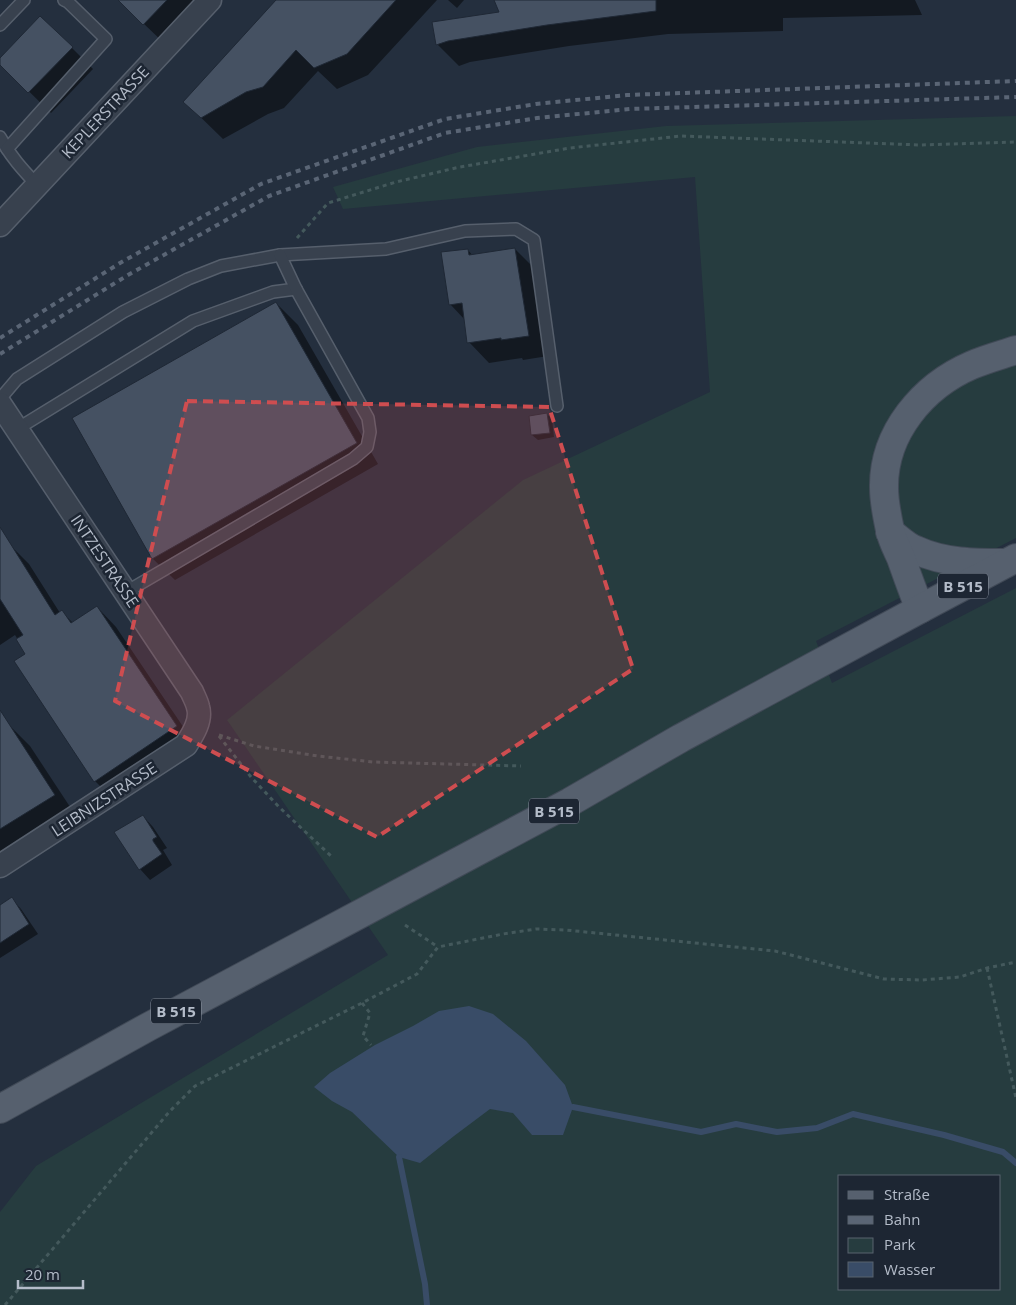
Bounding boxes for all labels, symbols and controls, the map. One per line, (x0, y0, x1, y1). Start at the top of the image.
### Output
street label: KEPLERSTRASSE (56, 61, 154, 163)
street label: INTZESTRASSE (66, 510, 144, 612)
road number: B 515 (938, 574, 988, 598)
street label: LEIBNIZSTRASSE (47, 757, 161, 841)
road number: B 515 (529, 798, 579, 824)
road number: B 515 (151, 998, 201, 1024)
legend (838, 1175, 1001, 1290)
text: Straße (884, 1184, 930, 1204)
text: Bahn (884, 1209, 920, 1229)
text: Park (884, 1234, 915, 1254)
scale bar (18, 1258, 82, 1290)
text: Wasser (884, 1259, 935, 1279)
text: 20 m (25, 1264, 60, 1284)

